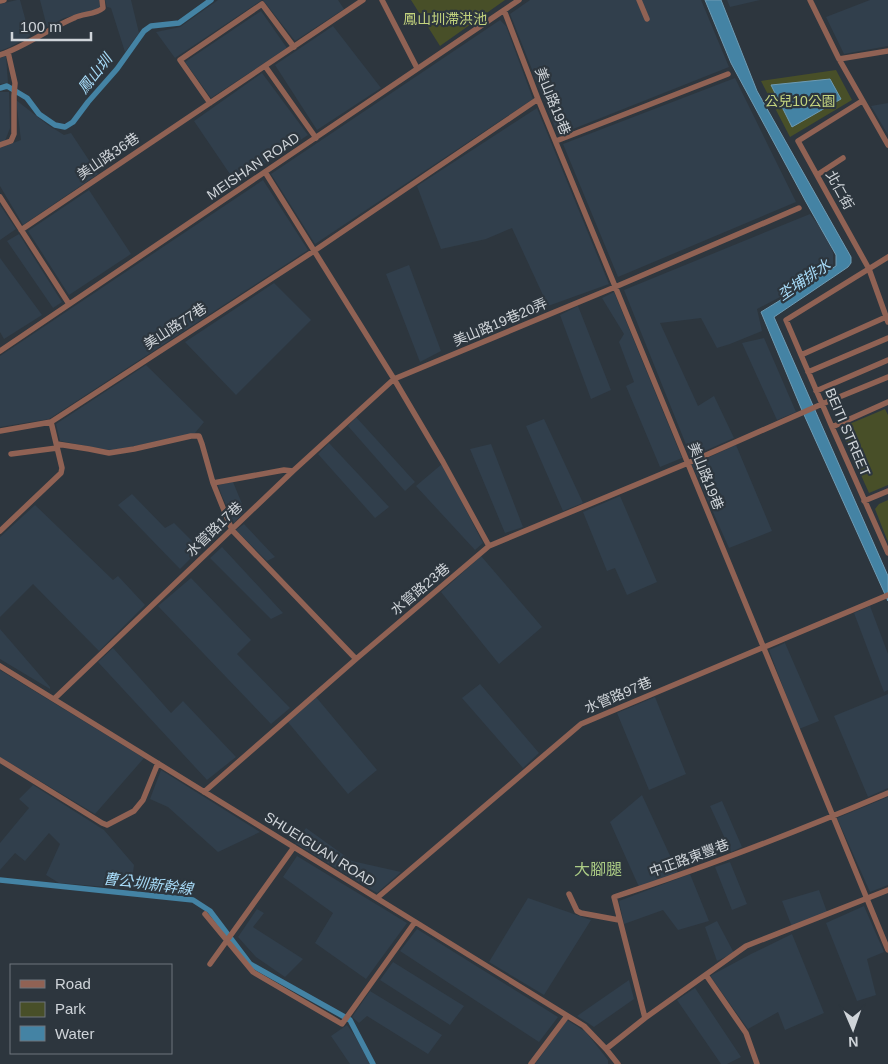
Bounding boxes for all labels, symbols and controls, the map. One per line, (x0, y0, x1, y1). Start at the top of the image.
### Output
scale bar (12, 10, 91, 42)
park label: 鳳山圳滯洪池 (403, 11, 487, 27)
text: 100 m (20, 18, 62, 35)
water label: 鳳山圳 (74, 49, 116, 97)
street label: 美山路19巷 (532, 65, 574, 137)
park label: 公兒10公園 (764, 93, 836, 109)
street label: 美山路36巷 (74, 129, 142, 183)
street label: MEISHAN ROAD (204, 129, 302, 203)
street label: 北仁街 (823, 168, 857, 212)
water label: 坔埔排水 (774, 255, 834, 303)
street label: 美山路19巷20弄 (450, 295, 550, 349)
street label: 美山路77巷 (141, 300, 209, 352)
street label: BEITI STREET (822, 386, 874, 479)
street label: 美山路19巷 (685, 440, 727, 512)
street label: 水管路17巷 (183, 498, 245, 560)
street label: 水管路23巷 (387, 560, 453, 618)
street label: 水管路97巷 (582, 674, 654, 716)
street label: SHUEIGUAN ROAD (262, 808, 378, 890)
street label: 中正路東豐巷 (647, 836, 731, 880)
district label: 大腳腿 (574, 861, 622, 878)
water label: 曹公圳新幹線 (102, 870, 196, 898)
legend (10, 964, 172, 1054)
text: Road (55, 975, 91, 992)
text: Park (55, 1000, 86, 1017)
north arrow (828, 1004, 878, 1054)
text: Water (55, 1025, 94, 1042)
text: N (848, 1034, 859, 1050)

